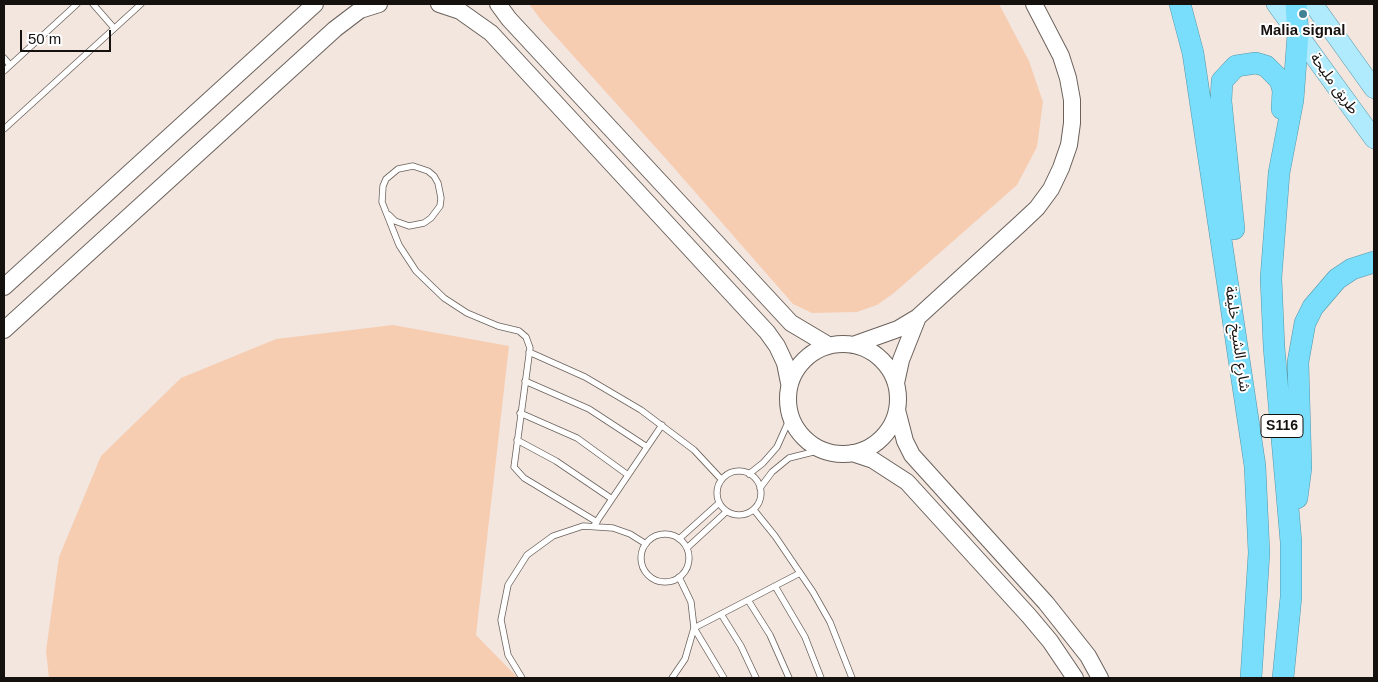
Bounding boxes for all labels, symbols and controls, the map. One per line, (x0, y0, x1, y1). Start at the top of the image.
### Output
marker: Malia signal (1297, 8, 1309, 20)
scale bar (22, 20, 114, 52)
place label: Malia signal (1260, 22, 1346, 40)
text: 50 m (28, 30, 61, 47)
street label: طريق مليحة (1306, 50, 1362, 118)
street label: شارع الشيخ خليفة (1221, 285, 1253, 393)
road number: S116 (1261, 414, 1303, 438)

